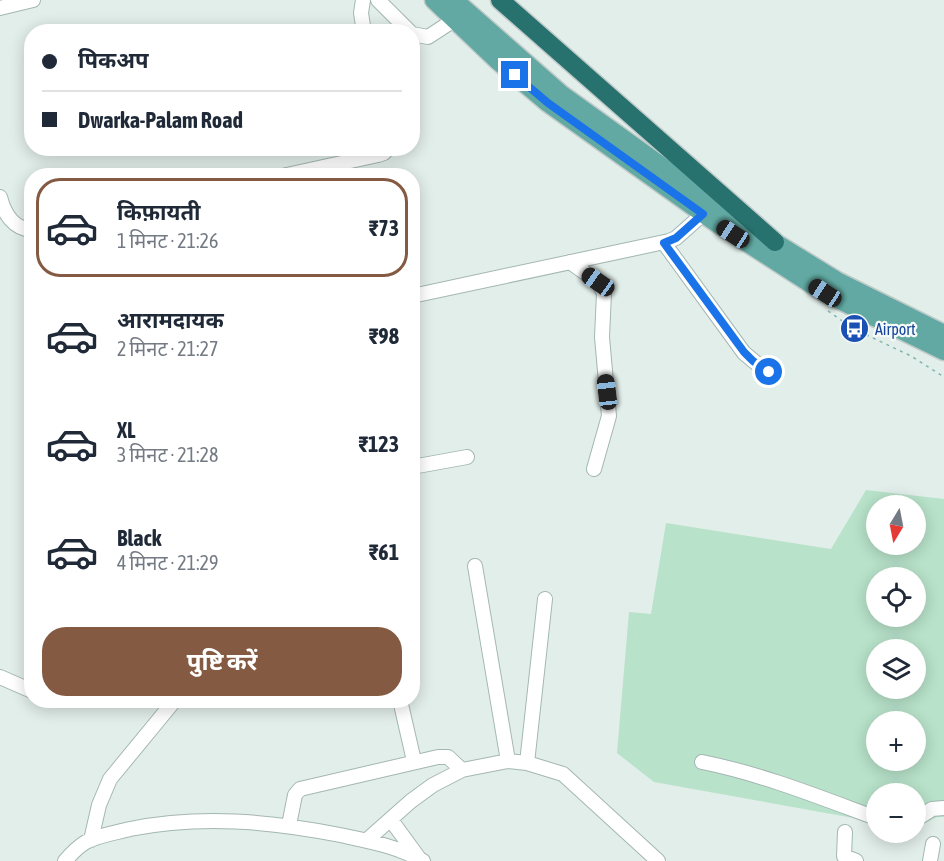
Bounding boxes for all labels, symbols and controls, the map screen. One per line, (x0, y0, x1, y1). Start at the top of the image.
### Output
text: पिकअप (78, 47, 149, 73)
route end (501, 61, 528, 88)
text: Dwarka-Palam Road (78, 107, 243, 133)
text: किफ़ायती (117, 199, 201, 225)
icon: car (45, 201, 99, 255)
text: ₹73 (369, 215, 399, 241)
car (713, 217, 753, 251)
text: 1 मिनट · 21:26 (117, 229, 218, 252)
car (578, 264, 618, 300)
car (805, 276, 845, 310)
text: आरामदायक (117, 307, 224, 333)
icon: car (45, 309, 99, 363)
bus stop icon: Airport (838, 313, 870, 345)
place label: Airport (875, 320, 916, 339)
text: ₹98 (369, 323, 399, 349)
text: 2 मिनट · 21:27 (117, 337, 218, 360)
route start (755, 358, 782, 385)
car (596, 373, 618, 411)
icon: car (45, 417, 99, 471)
text: XL (117, 417, 135, 443)
text: ₹123 (359, 431, 399, 457)
text: 3 मिनट · 21:28 (117, 443, 218, 466)
north arrow (866, 495, 926, 555)
map controls (866, 495, 926, 843)
icon: car (45, 525, 99, 579)
text: Black (117, 525, 161, 551)
text: ₹61 (369, 539, 399, 565)
text: 4 मिनट · 21:29 (117, 551, 218, 574)
button: locate (866, 567, 926, 627)
button: पुष्टि करें (42, 627, 402, 696)
button: layers (866, 639, 926, 699)
button: + (866, 711, 926, 771)
button: − (866, 783, 926, 843)

